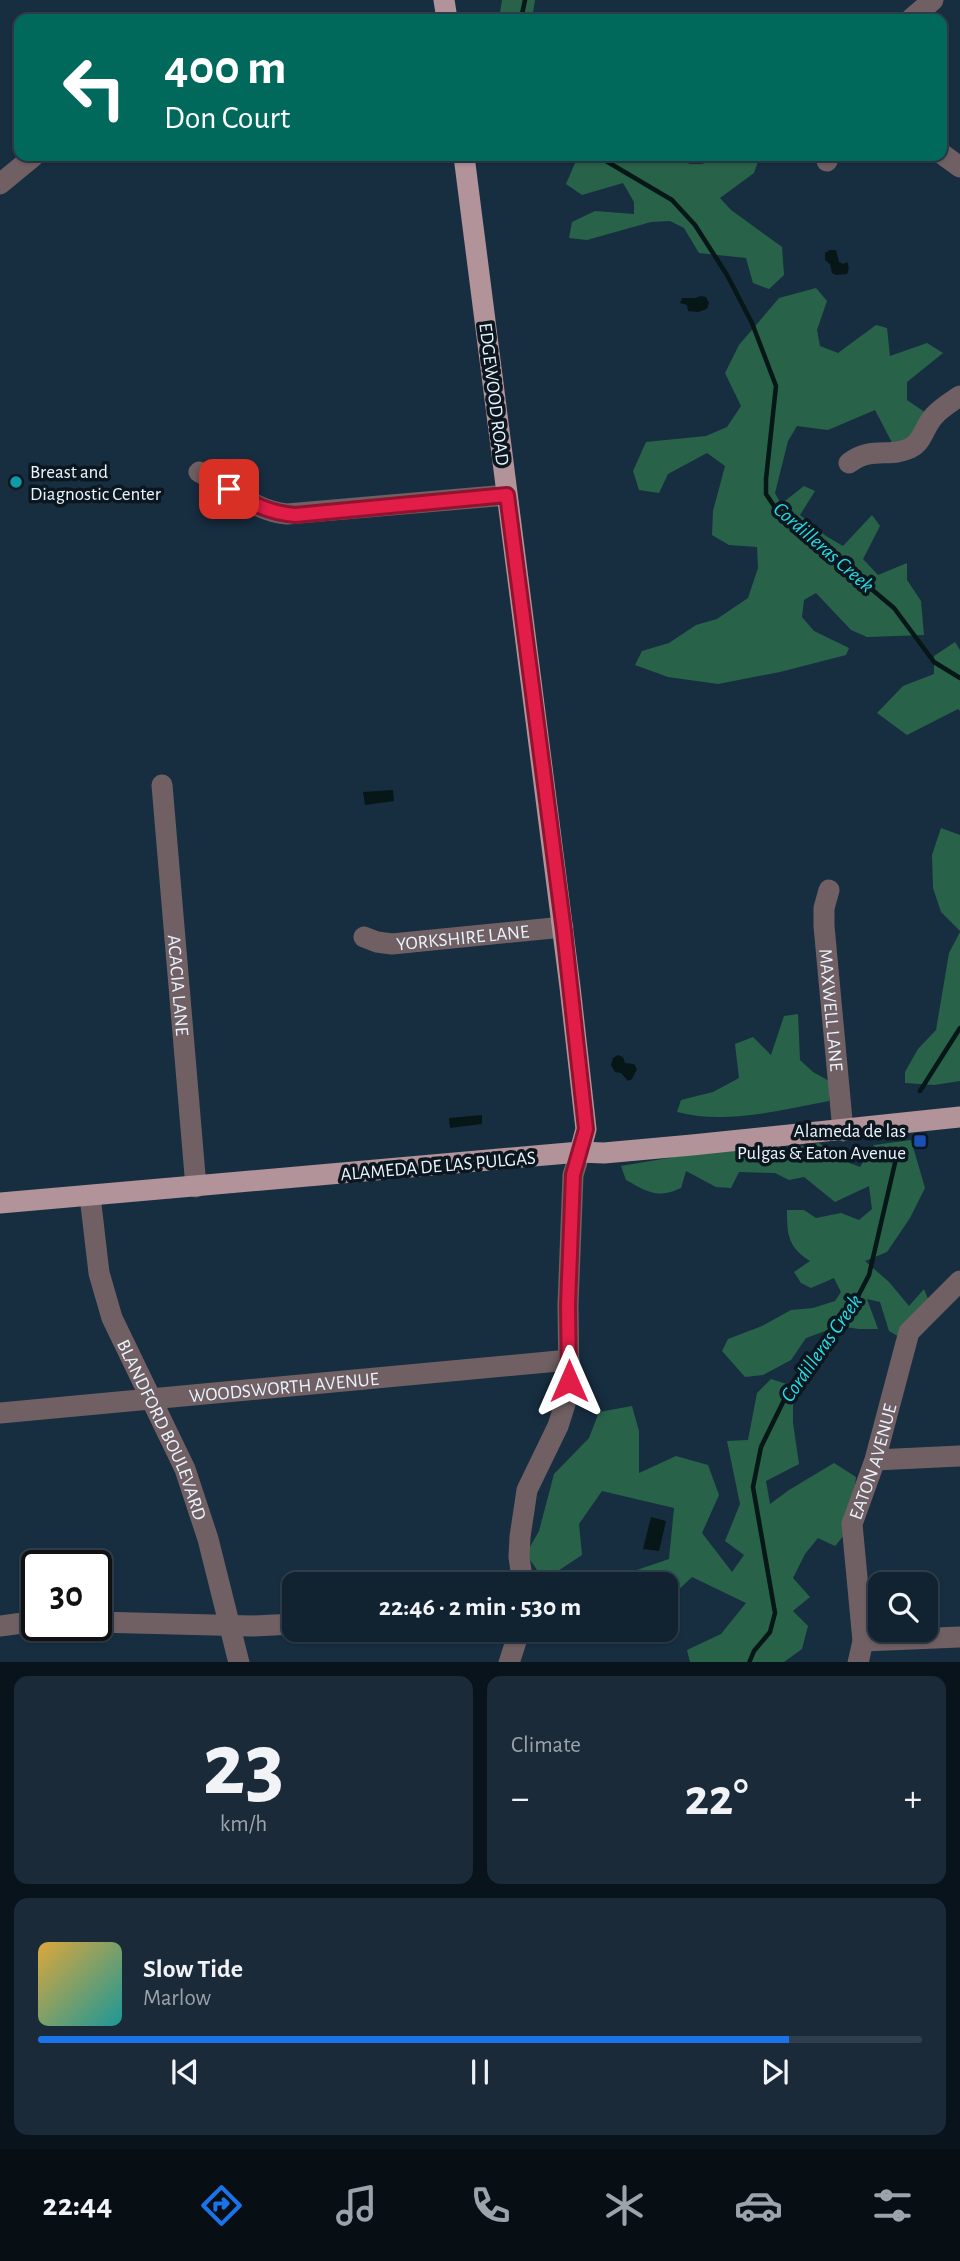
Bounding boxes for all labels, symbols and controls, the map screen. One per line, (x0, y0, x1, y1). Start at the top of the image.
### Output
icon: left (49, 42, 140, 133)
text: 400 m (164, 44, 287, 93)
text: Don Court (164, 102, 290, 134)
street label: EDGEWOOD ROAD (475, 322, 512, 467)
pin (199, 459, 259, 519)
place label: Breast and Diagnostic Center (30, 463, 161, 504)
icon: arrive (210, 470, 248, 508)
marker: Breast and Diagnostic Center (8, 474, 24, 490)
water label: Cordilleras Creek (769, 498, 878, 597)
street label: YORKSHIRE LANE (395, 922, 530, 955)
street label: ACACIA LANE (164, 934, 191, 1037)
street label: MAXWELL LANE (815, 948, 845, 1072)
place label: Alameda de las Pulgas & Eaton Avenue (737, 1122, 906, 1163)
marker: Alameda de las Pulgas & Eaton Avenue (912, 1133, 928, 1149)
street label: ALAMEDA DE LAS PULGAS (340, 1148, 537, 1185)
water label: Cordilleras Creek (777, 1290, 866, 1406)
street label: BLANDFORD BOULEVARD (113, 1337, 209, 1523)
position arrow (532, 1344, 606, 1418)
street label: WOODSWORTH AVENUE (188, 1370, 380, 1406)
street label: EATON AVENUE (846, 1402, 901, 1522)
speed limit sign: 30 (21, 1550, 112, 1641)
map controls (868, 1572, 938, 1642)
button: search (868, 1572, 938, 1642)
text: 22:46 · 2 min · 530 m (379, 1594, 581, 1620)
text: 23 (202, 1720, 285, 1811)
text: Climate (511, 1734, 581, 1757)
text: 22° (684, 1772, 749, 1824)
text: − (511, 1780, 529, 1818)
text: + (904, 1780, 922, 1818)
text: km/h (220, 1813, 267, 1836)
text: Slow Tide (143, 1956, 243, 1982)
text: Marlow (143, 1987, 211, 2010)
icon: previous (166, 2053, 204, 2091)
icon: pause (461, 2053, 499, 2091)
icon: next (756, 2053, 794, 2091)
icon: directions (197, 2181, 246, 2230)
icon: music (332, 2181, 381, 2230)
icon: phone (466, 2181, 515, 2230)
icon: climate (600, 2181, 649, 2230)
icon: car (734, 2181, 783, 2230)
icon: filters (868, 2181, 917, 2230)
text: 22:44 (43, 2189, 112, 2221)

